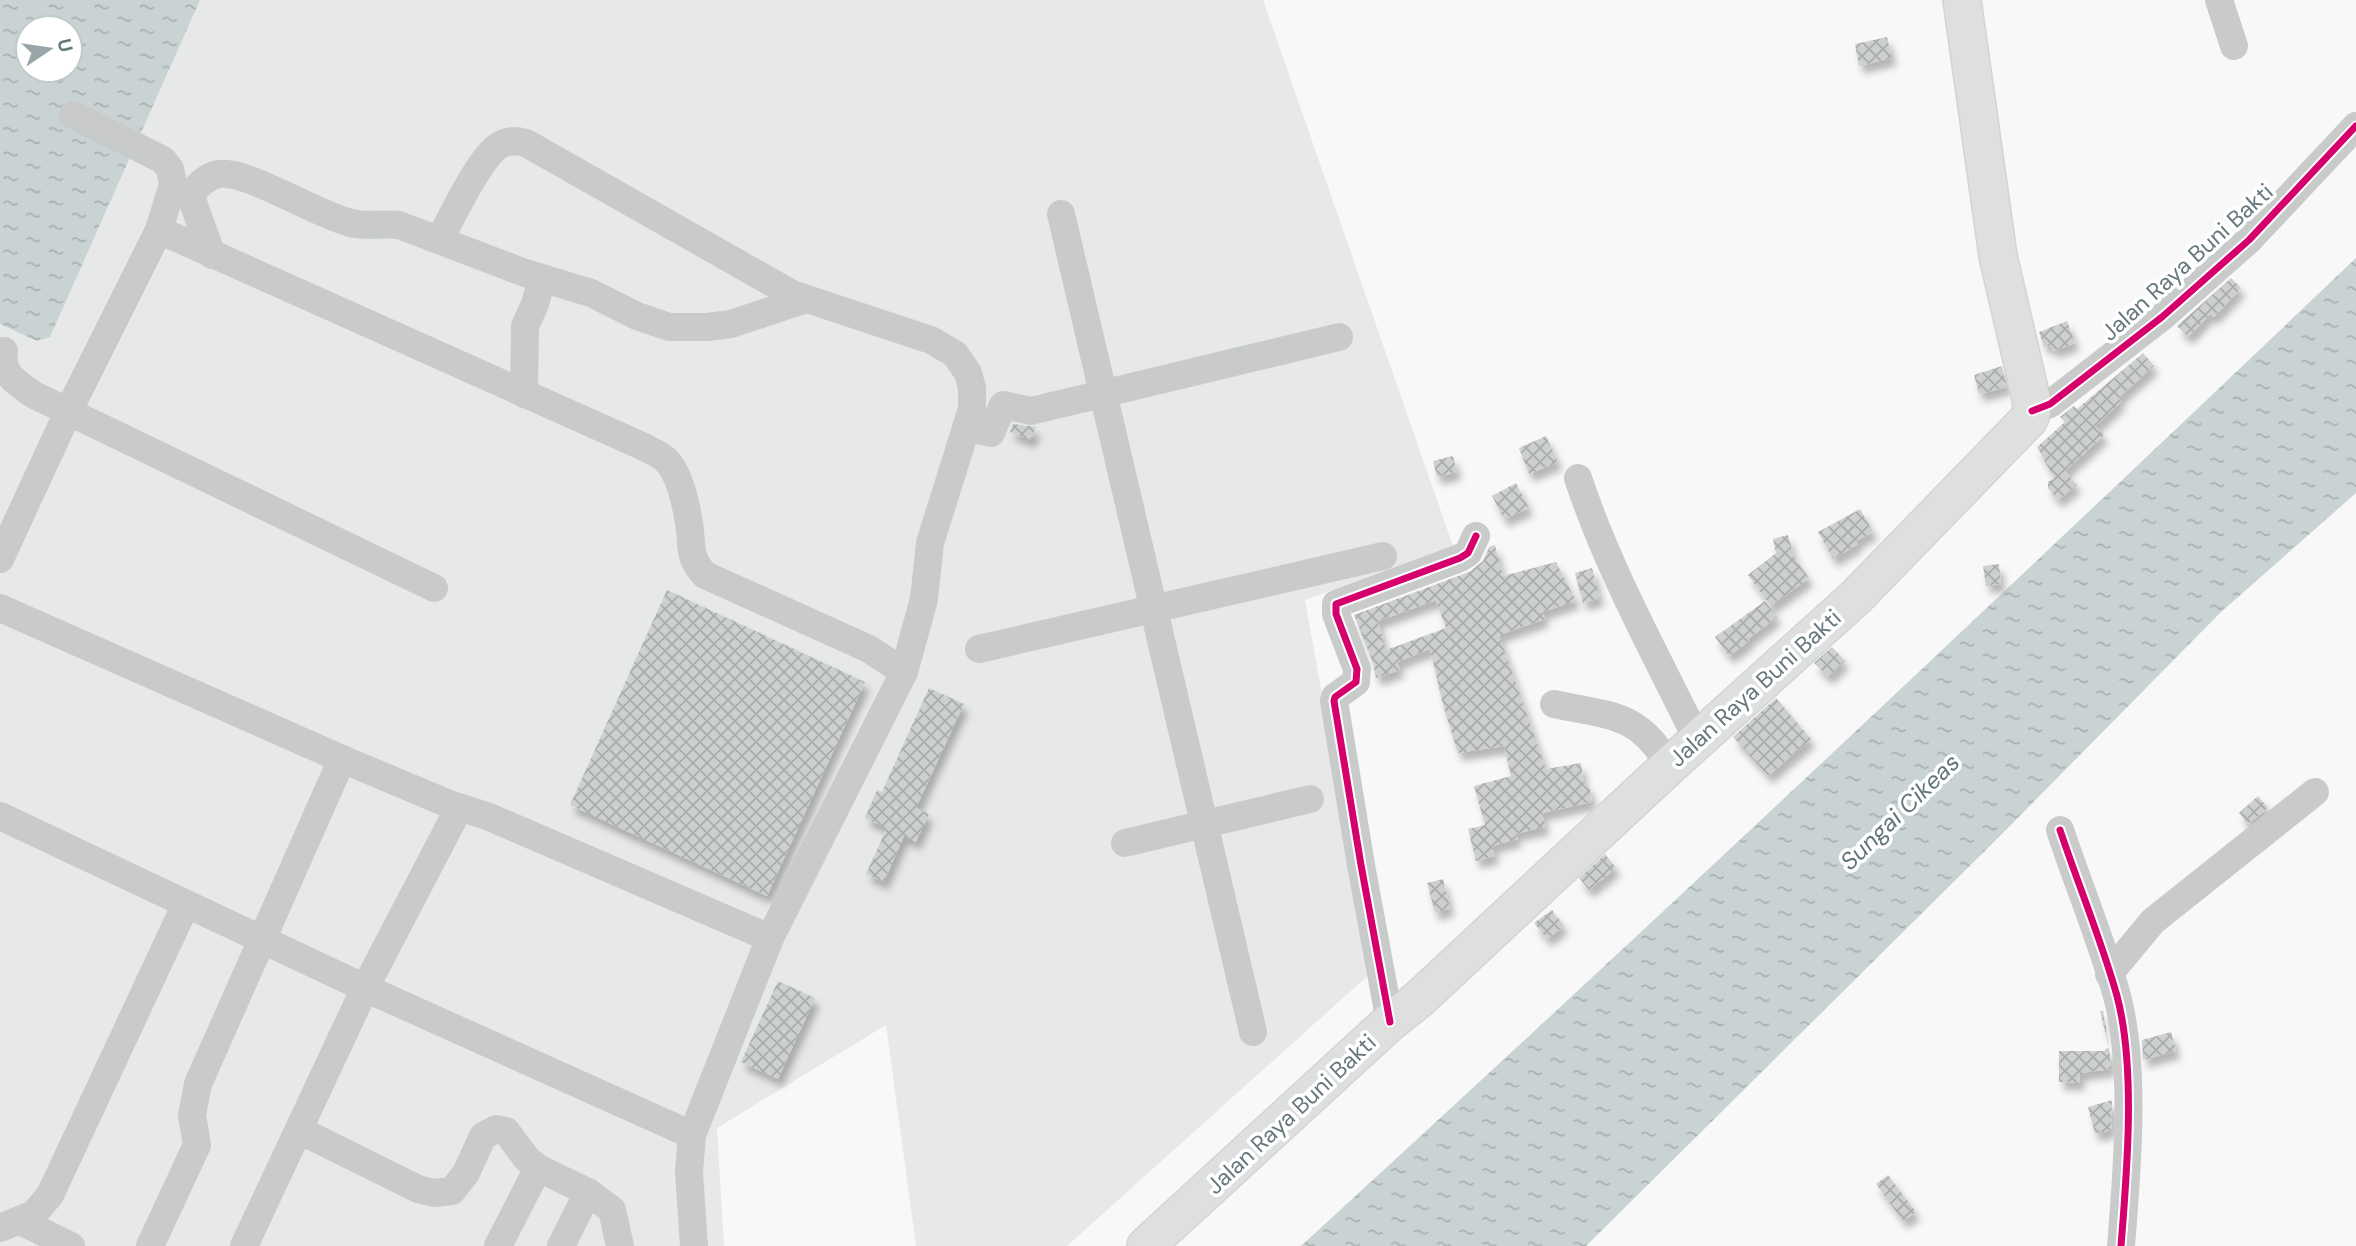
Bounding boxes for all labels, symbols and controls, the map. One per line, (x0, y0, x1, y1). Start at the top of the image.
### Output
north arrow (14, 14, 84, 84)
text: U (51, 36, 79, 54)
street label: Jalan Raya Buni Bakti (2095, 177, 2279, 347)
street label: Jalan Raya Buni Bakti (1663, 603, 1847, 773)
water label: Sungai Cikeas (1833, 747, 1966, 876)
street label: Jalan Raya Buni Bakti (1200, 1027, 1382, 1201)

